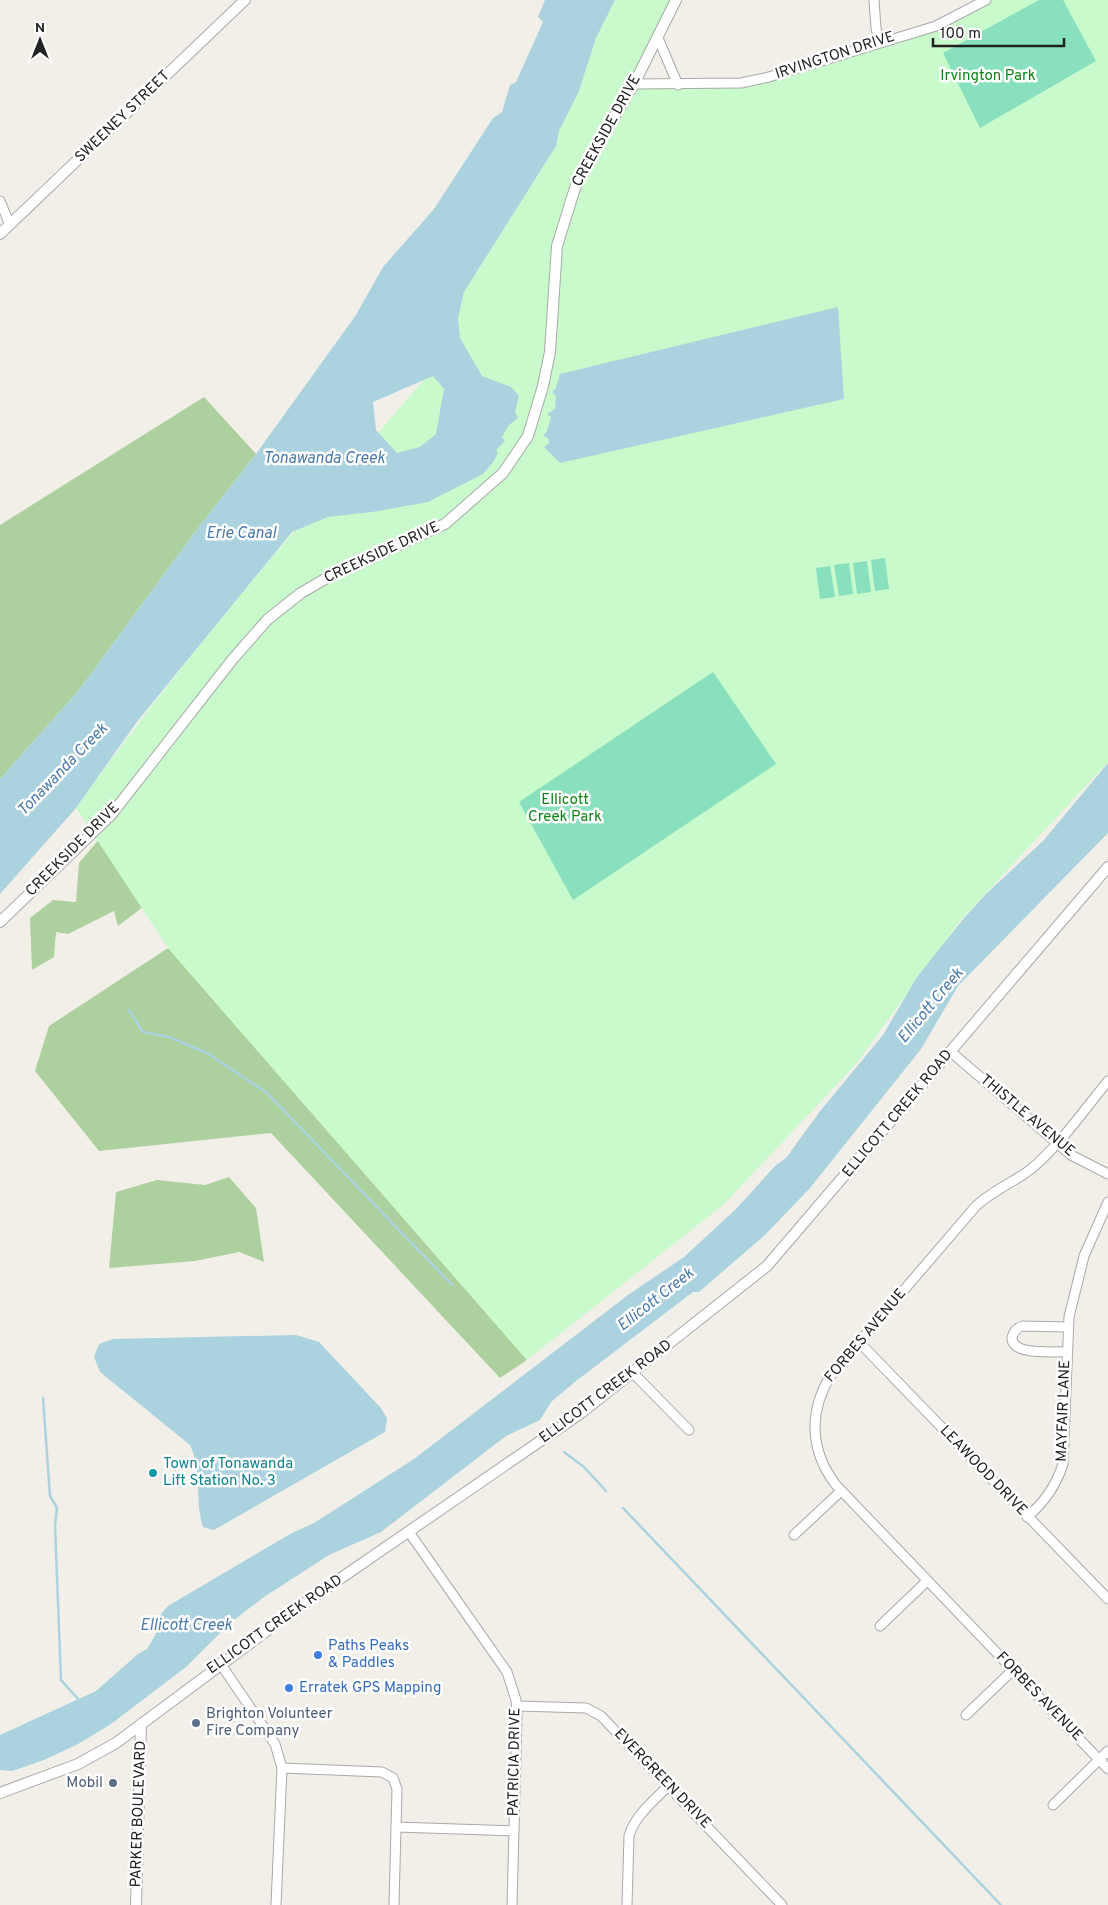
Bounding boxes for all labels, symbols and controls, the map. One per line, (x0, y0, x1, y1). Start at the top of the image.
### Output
north arrow (15, 15, 65, 65)
scale bar (933, 15, 1064, 47)
text: N (35, 20, 45, 37)
text: 100 m (940, 25, 981, 44)
street label: IRVINGTON DRIVE (773, 28, 897, 84)
street label: SWEENEY STREET (72, 67, 174, 167)
park label: Irvington Park (940, 67, 1036, 86)
street label: CREEKSIDE DRIVE (568, 72, 646, 190)
water label: Tonawanda Creek (263, 449, 386, 469)
street label: CREEKSIDE DRIVE (321, 518, 443, 588)
water label: Erie Canal (206, 524, 277, 544)
water label: Tonawanda Creek (14, 719, 113, 821)
park label: Ellicott Creek Park (528, 791, 602, 827)
street label: CREEKSIDE DRIVE (22, 799, 124, 901)
water label: Ellicott Creek (894, 964, 969, 1048)
street label: ELLICOTT CREEK ROAD (839, 1046, 957, 1182)
street label: THISTLE AVENUE (976, 1071, 1078, 1161)
water label: Ellicott Creek (614, 1263, 699, 1336)
street label: FORBES AVENUE (821, 1285, 911, 1387)
street label: ELLICOTT CREEK ROAD (536, 1336, 676, 1448)
street label: MAYFAIR LANE (1053, 1360, 1075, 1462)
street label: LEAWOOD DRIVE (935, 1422, 1031, 1520)
place label: Town of Tonawanda Lift Station No. 3 (163, 1455, 293, 1491)
marker: Town of Tonawanda Lift Station No. 3 (147, 1467, 159, 1479)
street label: ELLICOTT CREEK ROAD (204, 1571, 346, 1679)
water label: Ellicott Creek (140, 1616, 233, 1636)
place label: Paths Peaks & Paddles (328, 1637, 409, 1673)
street label: FORBES AVENUE (992, 1648, 1086, 1746)
marker: Paths Peaks & Paddles (312, 1649, 324, 1661)
place label: Erratek GPS Mapping (299, 1679, 441, 1698)
marker: Erratek GPS Mapping (283, 1682, 295, 1694)
place label: Brighton Volunteer Fire Company (206, 1705, 333, 1741)
street label: PATRICIA DRIVE (505, 1707, 525, 1817)
marker: Brighton Volunteer Fire Company (190, 1717, 202, 1729)
street label: EVERGREEN DRIVE (609, 1725, 715, 1833)
street label: PARKER BOULEVARD (127, 1740, 151, 1888)
place label: Mobil (66, 1774, 103, 1793)
marker: Mobil (107, 1777, 119, 1789)

